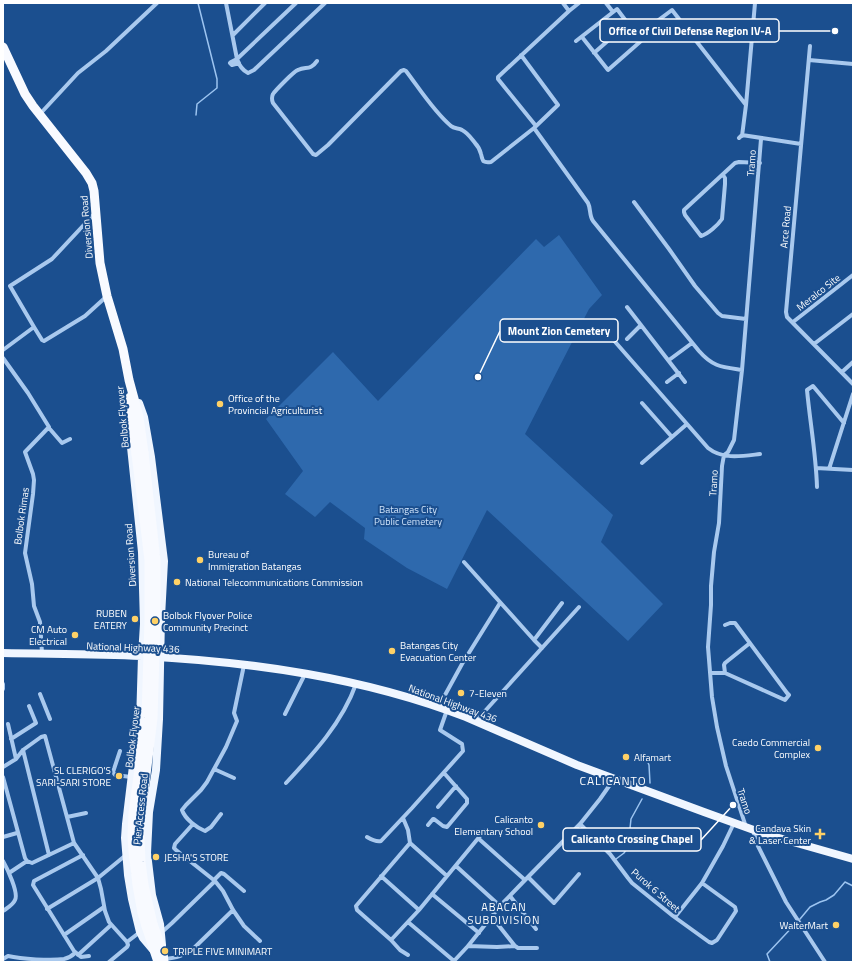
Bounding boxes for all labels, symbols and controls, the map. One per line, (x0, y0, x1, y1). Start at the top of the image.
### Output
callout: Office of Civil Defense Region IV-A (600, 19, 779, 42)
text: Office of Civil Defense Region IV-A (609, 23, 772, 39)
street label: Tramo (743, 149, 760, 177)
street label: Diversion Road (76, 195, 97, 259)
street label: Arce Road (776, 205, 795, 249)
street label: Meralco Site (793, 270, 843, 314)
callout: Mount Zion Cemetery (500, 319, 618, 342)
text: Mount Zion Cemetery (508, 323, 611, 339)
street label: Bolbok Flyover (112, 385, 133, 448)
place label: Office of the Provincial Agriculturist (228, 391, 323, 418)
marker: Office of the Provincial Agriculturist (215, 399, 225, 409)
street label: Tramo (705, 469, 722, 497)
street label: Bolbok Rimas (10, 486, 33, 546)
park label: Batangas City Public Cemetery (374, 502, 442, 529)
street label: Diversion Road (121, 523, 140, 587)
place label: Bureau of Immigration Batangas (208, 547, 302, 574)
marker: Bureau of Immigration Batangas (195, 555, 205, 565)
place label: National Telecommunications Commission (185, 575, 363, 590)
marker: National Telecommunications Commission (172, 577, 182, 587)
place label: RUBEN EATERY (94, 606, 128, 633)
place label: Bolbok Flyover Police Community Precinct (163, 608, 252, 635)
marker: RUBEN EATERY (130, 614, 140, 624)
marker: Bolbok Flyover Police Community Precinct (150, 616, 160, 626)
place label: CM Auto Electrical (29, 622, 67, 649)
marker: CM Auto Electrical (70, 630, 80, 640)
street label: National Highway 436 (86, 638, 180, 657)
place label: Batangas City Evacuation Center (400, 638, 477, 665)
marker: Batangas City Evacuation Center (387, 646, 397, 656)
street label: National Highway 436 (406, 680, 500, 727)
place label: 7-Eleven (469, 686, 507, 701)
marker: 7-Eleven (456, 688, 466, 698)
street label: Bolbok Flyover (121, 705, 144, 769)
place label: Caedo Commercial Complex (732, 735, 810, 762)
marker: Caedo Commercial Complex (813, 743, 823, 753)
place label: Alfamart (634, 750, 671, 765)
marker: Alfamart (621, 752, 631, 762)
place label: SL CLERIGO'S SARI-SARI STORE (36, 763, 111, 790)
marker: SL CLERIGO'S SARI-SARI STORE (114, 771, 124, 781)
district label: CALICANTO (579, 771, 647, 790)
street label: Pier Access Road (129, 773, 152, 845)
street label: Tramo (733, 786, 756, 816)
place label: Calicanto Elementary School (454, 812, 533, 839)
marker: Calicanto Elementary School (536, 820, 546, 830)
place label: Candava Skin & Laser Center (749, 821, 812, 848)
callout: Calicanto Crossing Chapel (563, 828, 701, 851)
marker: Candava Skin & Laser Center (814, 828, 826, 840)
text: Calicanto Crossing Chapel (571, 831, 693, 847)
place label: JESHA'S STORE (164, 850, 229, 865)
marker: JESHA'S STORE (151, 852, 161, 862)
street label: Purok 6 Street (628, 865, 684, 916)
district label: ABACAN SUBDIVISION (467, 899, 541, 928)
place label: WalterMart (780, 918, 828, 933)
marker: WalterMart (831, 920, 841, 930)
place label: TRIPLE FIVE MINIMART (173, 944, 273, 959)
marker: TRIPLE FIVE MINIMART (160, 946, 170, 956)

